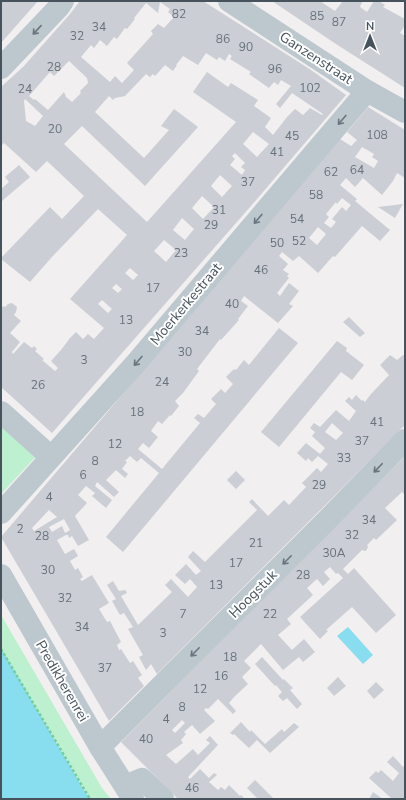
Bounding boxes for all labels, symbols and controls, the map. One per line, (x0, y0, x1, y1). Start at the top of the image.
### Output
house number: 82 (172, 6, 186, 22)
house number: 85 (310, 8, 324, 24)
house number: 87 (332, 14, 346, 30)
north arrow (350, 16, 390, 56)
house number: 34 (92, 19, 106, 35)
text: N (366, 19, 374, 34)
one-way arrow (32, 25, 42, 35)
street label: Ganzenstraat (276, 27, 356, 89)
house number: 32 (70, 28, 84, 44)
house number: 86 (216, 31, 230, 47)
house number: 90 (239, 39, 253, 55)
house number: 28 (47, 59, 61, 75)
house number: 96 (268, 61, 282, 77)
house number: 102 (299, 80, 321, 96)
house number: 24 (18, 81, 32, 97)
one-way arrow (338, 115, 347, 126)
house number: 20 (48, 121, 62, 137)
house number: 108 (366, 127, 388, 143)
house number: 45 (285, 128, 299, 144)
house number: 41 (270, 144, 284, 160)
house number: 64 (350, 162, 364, 178)
house number: 62 (324, 164, 338, 180)
house number: 37 (241, 174, 255, 190)
house number: 58 (309, 187, 323, 203)
house number: 31 (212, 202, 226, 218)
house number: 54 (290, 211, 304, 227)
one-way arrow (254, 214, 263, 225)
house number: 29 (204, 217, 218, 233)
house number: 52 (292, 233, 306, 249)
house number: 50 (270, 235, 284, 251)
house number: 23 (174, 245, 188, 261)
street label: Moerkerkestraat (146, 259, 226, 349)
house number: 46 (254, 262, 268, 278)
house number: 17 (146, 280, 160, 296)
house number: 40 (225, 296, 239, 312)
house number: 13 (119, 312, 133, 328)
house number: 34 (195, 323, 209, 339)
house number: 30 (178, 344, 192, 360)
house number: 3 (80, 352, 88, 368)
one-way arrow (133, 356, 142, 367)
house number: 24 (155, 374, 169, 390)
house number: 26 (31, 377, 45, 393)
house number: 18 (130, 404, 144, 420)
house number: 41 (370, 414, 384, 430)
house number: 37 (355, 433, 369, 449)
house number: 12 (108, 436, 122, 452)
house number: 33 (337, 450, 351, 466)
house number: 8 (91, 453, 99, 469)
one-way arrow (373, 463, 383, 473)
house number: 6 (79, 467, 87, 483)
house number: 29 (312, 477, 326, 493)
house number: 4 (45, 489, 53, 505)
house number: 34 (362, 512, 376, 528)
house number: 2 (16, 521, 24, 537)
house number: 32 (345, 527, 359, 543)
house number: 28 (35, 528, 49, 544)
house number: 21 (249, 535, 263, 551)
house number: 30A (322, 545, 346, 561)
house number: 17 (229, 555, 243, 571)
one-way arrow (282, 555, 292, 565)
house number: 30 (41, 562, 55, 578)
street label: Hoogstuk (225, 565, 282, 622)
house number: 28 (296, 567, 310, 583)
house number: 13 (209, 577, 223, 593)
house number: 32 (58, 590, 72, 606)
house number: 7 (179, 606, 187, 622)
house number: 22 (263, 606, 277, 622)
house number: 34 (75, 619, 89, 635)
house number: 3 (159, 625, 167, 641)
street label: Predikherenrei (31, 637, 93, 725)
one-way arrow (190, 647, 200, 657)
house number: 18 (223, 649, 237, 665)
house number: 37 (98, 660, 112, 676)
house number: 16 (214, 668, 228, 684)
house number: 12 (193, 681, 207, 697)
house number: 8 (178, 699, 186, 715)
house number: 4 (162, 711, 170, 727)
house number: 40 (139, 731, 153, 747)
house number: 46 (185, 780, 199, 796)

